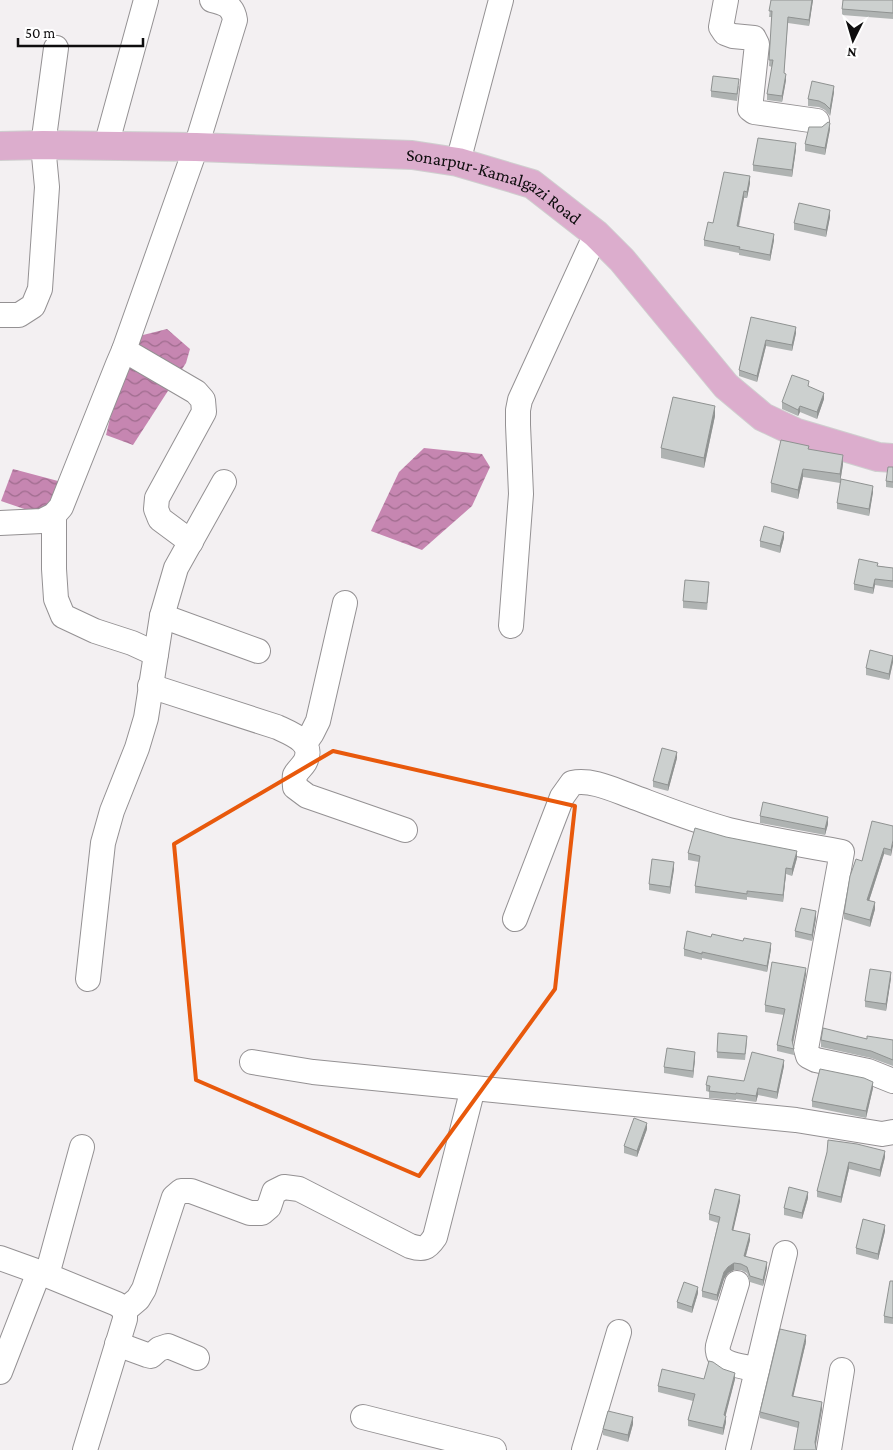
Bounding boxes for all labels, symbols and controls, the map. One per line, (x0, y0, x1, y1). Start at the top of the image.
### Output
scale bar (18, 15, 142, 47)
north arrow (828, 15, 878, 65)
text: 50 m (25, 25, 55, 41)
text: N (846, 45, 857, 61)
street label: Sonarpur-Kamalgazi Road (406, 145, 586, 229)

